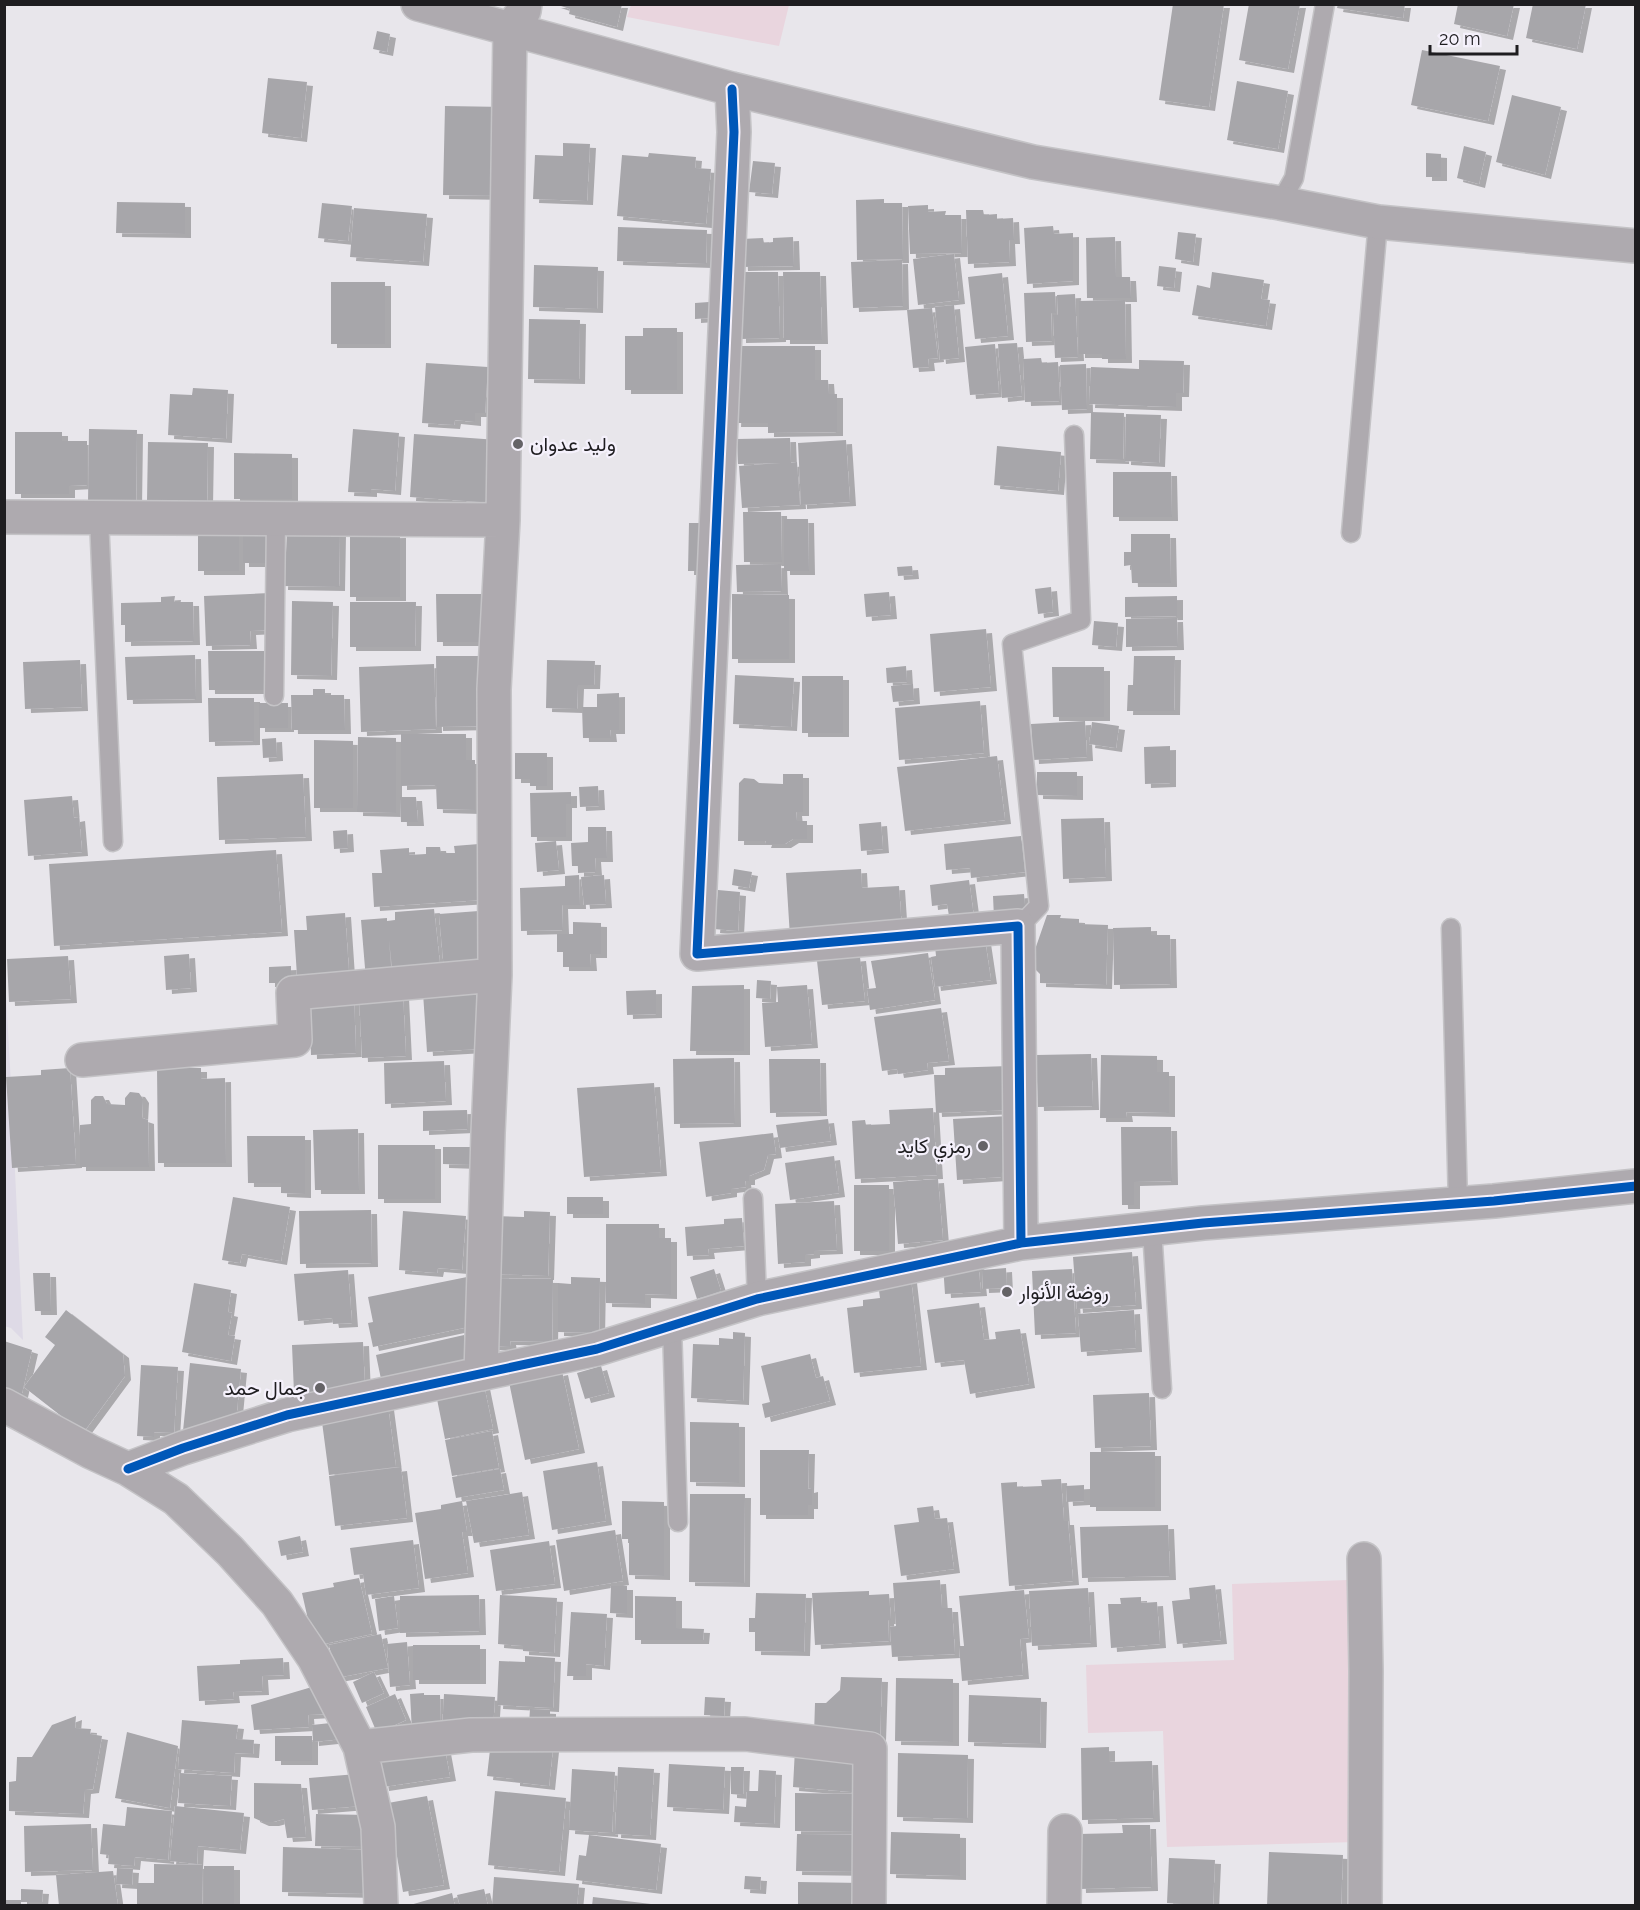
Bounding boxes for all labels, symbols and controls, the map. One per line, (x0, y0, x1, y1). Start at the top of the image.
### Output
scale bar (1430, 18, 1517, 56)
text: 20 m (1439, 28, 1481, 49)
place label: وليد عدوان (530, 432, 616, 457)
marker: وليد عدوان (511, 437, 525, 451)
place label: رمزي كايد (897, 1134, 971, 1163)
marker: رمزي كايد (976, 1139, 990, 1153)
place label: روضة الأنوار (1018, 1280, 1109, 1305)
marker: روضة الأنوار (1000, 1285, 1014, 1299)
place label: جمال حمد (225, 1376, 308, 1400)
marker: جمال حمد (313, 1381, 327, 1395)

